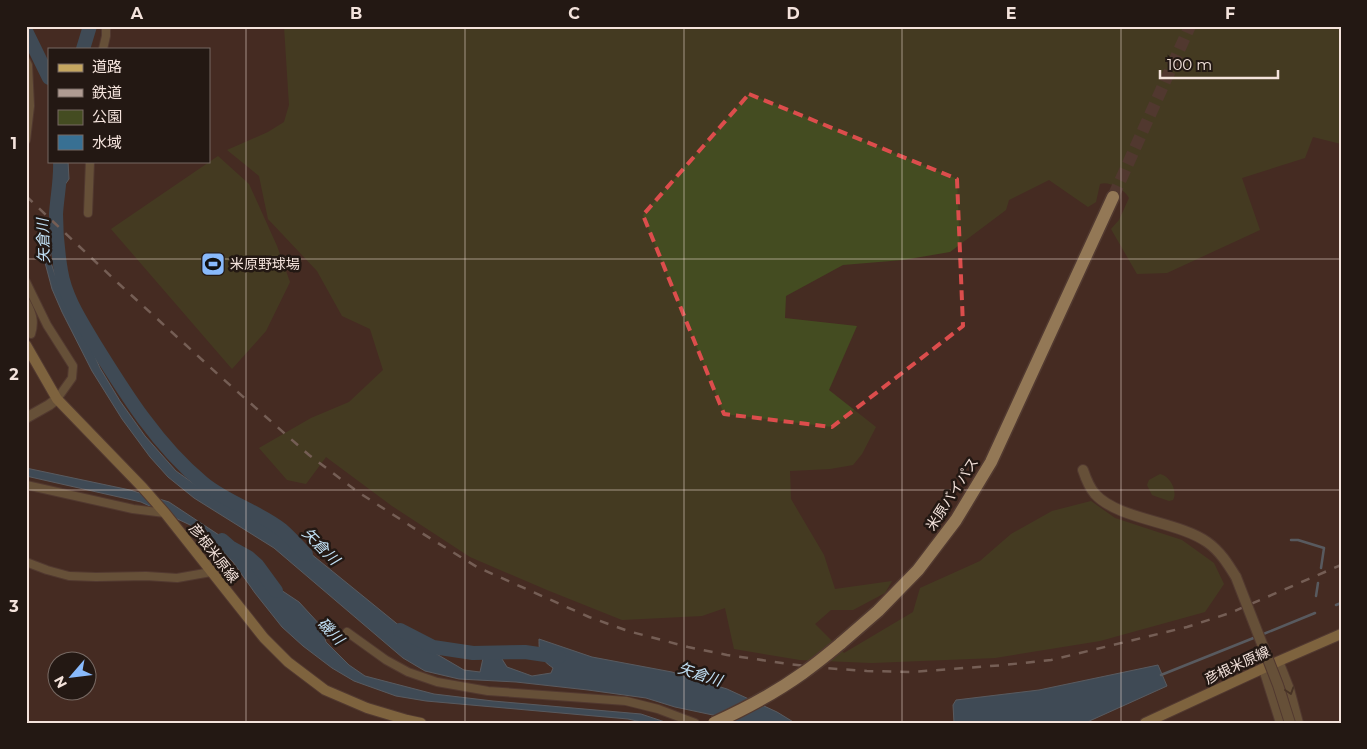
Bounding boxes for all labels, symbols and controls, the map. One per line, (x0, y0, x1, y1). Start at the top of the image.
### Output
text: A (130, 4, 144, 23)
text: B (350, 4, 362, 23)
text: C (568, 4, 580, 23)
text: D (786, 4, 800, 23)
text: E (1006, 4, 1016, 23)
text: F (1225, 4, 1235, 23)
legend (48, 48, 210, 162)
scale bar (1160, 48, 1277, 80)
text: 100 m (1167, 55, 1212, 74)
text: 道路 (92, 57, 122, 76)
text: 鉄道 (92, 83, 122, 102)
text: 公園 (92, 107, 122, 126)
text: 水域 (92, 133, 122, 152)
text: 1 (11, 134, 17, 153)
water label: 矢倉川 (33, 216, 53, 264)
sports icon: 米原野球場 (200, 251, 226, 277)
place label: 米原野球場 (230, 255, 300, 273)
text: 2 (9, 365, 19, 384)
street label: 米原バイパス (922, 454, 982, 534)
street label: 彦根米原線 (185, 520, 243, 586)
water label: 矢倉川 (298, 523, 345, 570)
text: 3 (8, 597, 19, 616)
water label: 磯川 (314, 614, 350, 650)
street label: 彦根米原線 (1201, 642, 1273, 688)
north arrow (48, 652, 98, 702)
water label: 矢倉川 (676, 658, 726, 691)
text: N (50, 673, 71, 691)
one-way arrow (1285, 687, 1295, 695)

